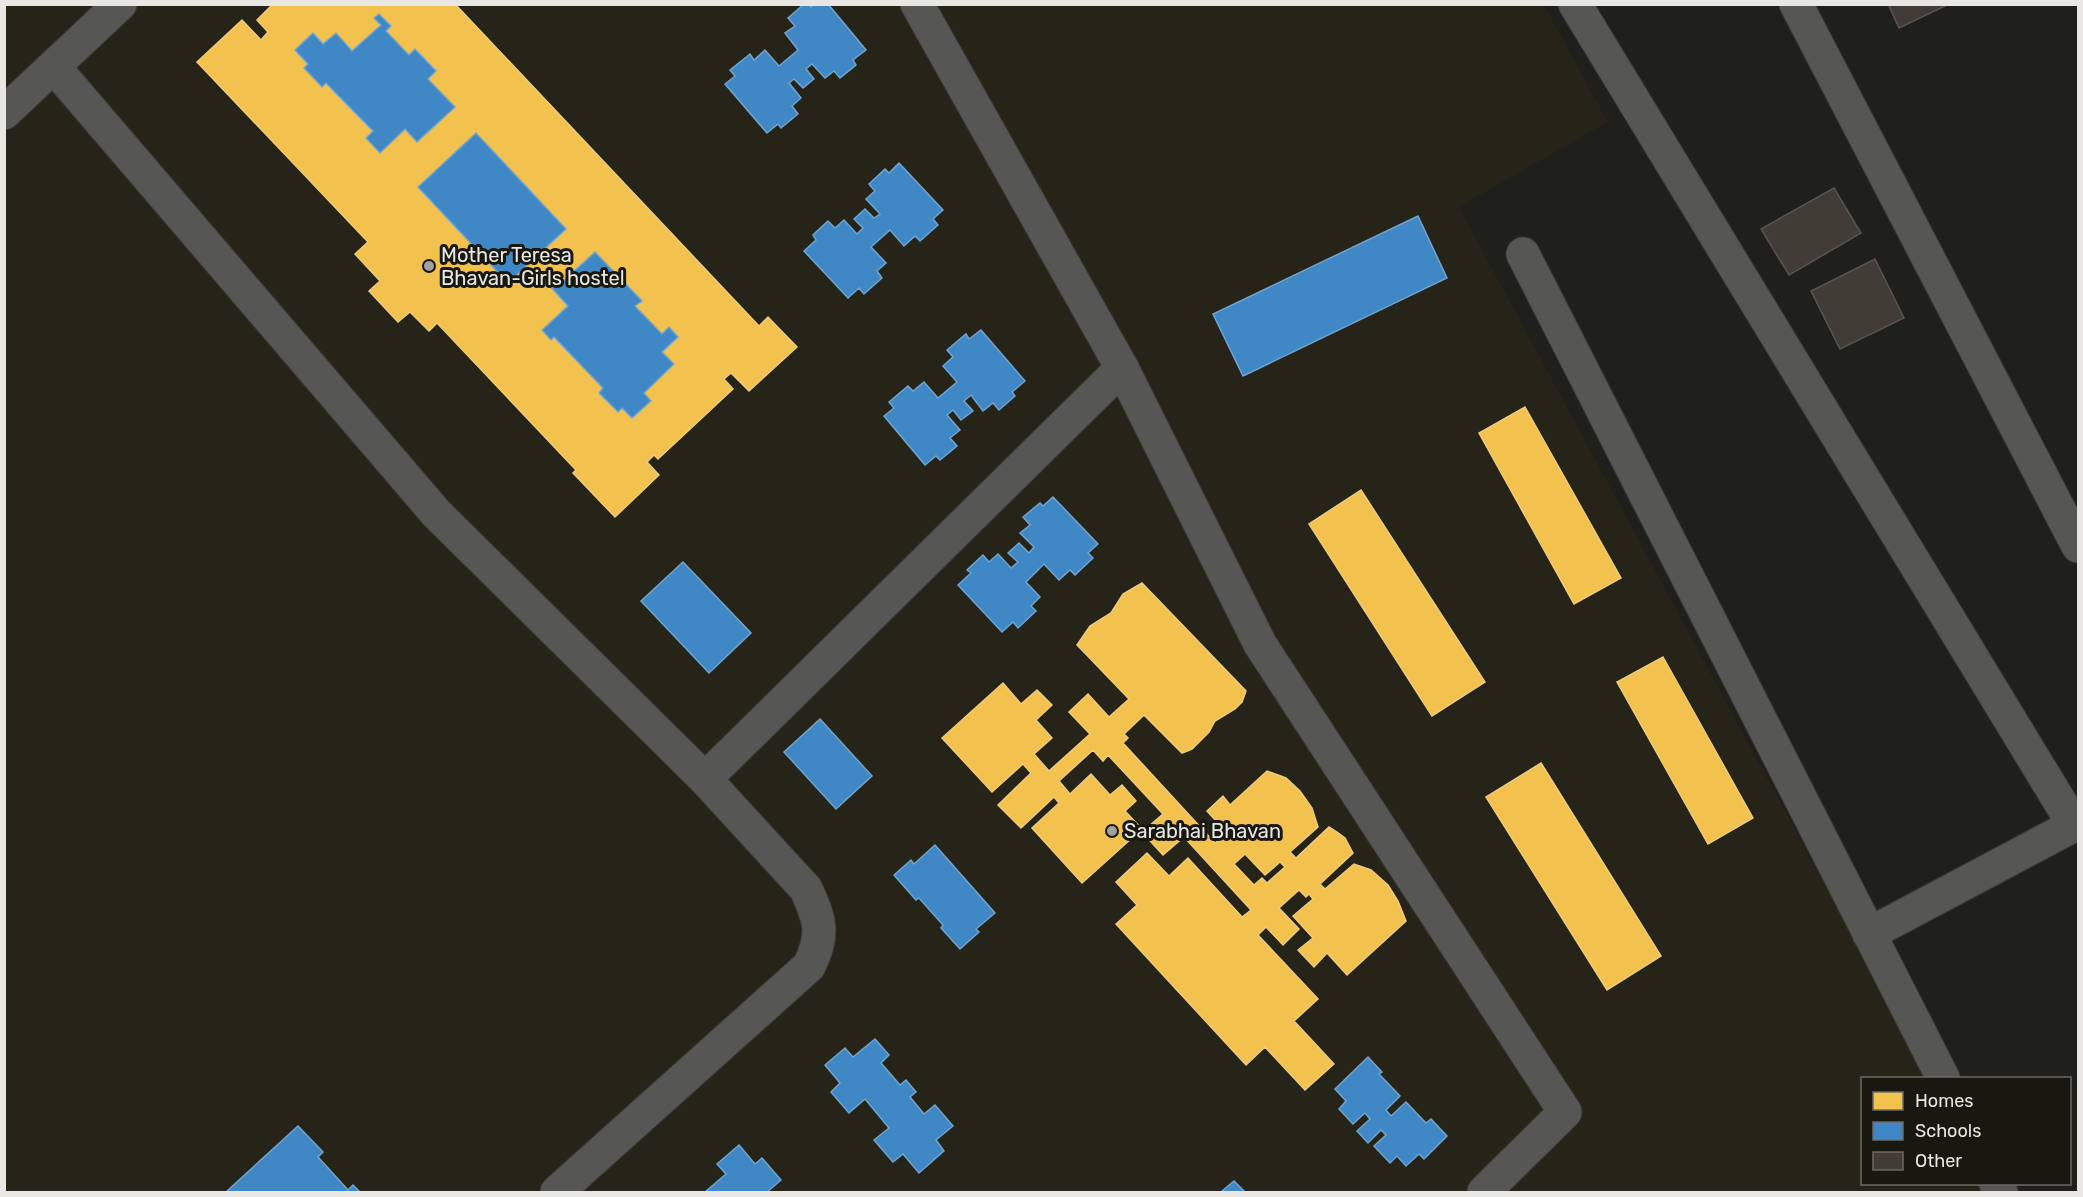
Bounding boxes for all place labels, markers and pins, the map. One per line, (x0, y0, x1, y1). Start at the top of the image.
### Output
place label: Mother Teresa Bhavan-Girls hostel (441, 243, 625, 290)
marker: Mother Teresa Bhavan-Girls hostel (422, 259, 436, 273)
place label: Sarabhai Bhavan (1124, 819, 1281, 843)
marker: Sarabhai Bhavan (1105, 824, 1119, 838)

